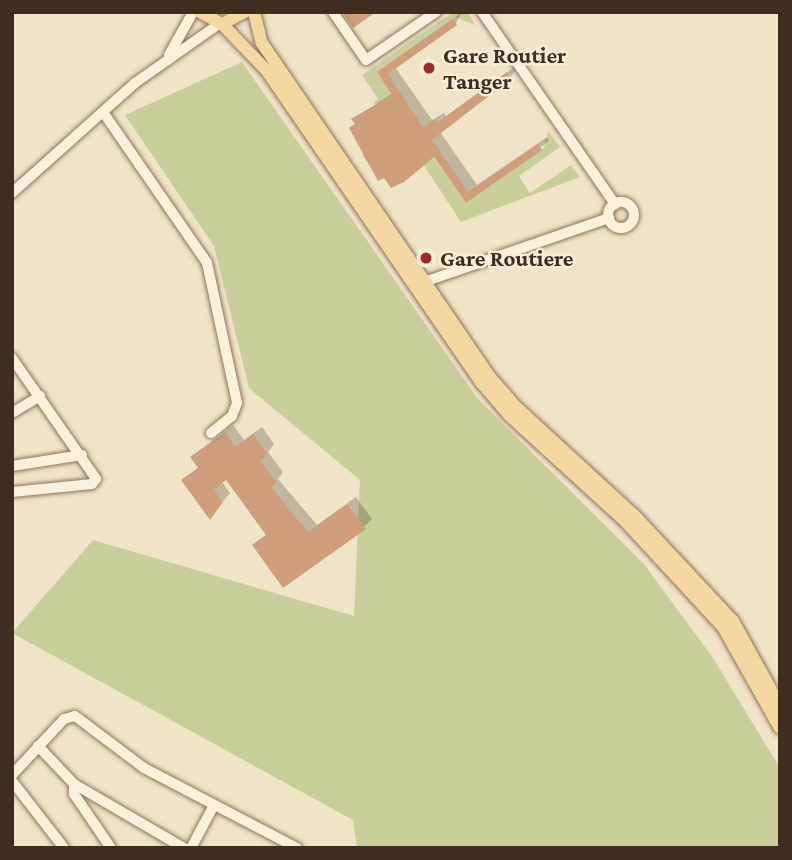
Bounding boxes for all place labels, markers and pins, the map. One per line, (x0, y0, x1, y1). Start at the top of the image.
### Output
place label: Gare Routier Tanger (443, 41, 566, 95)
marker: Gare Routier Tanger (421, 60, 437, 76)
place label: Gare Routiere (440, 244, 573, 272)
marker: Gare Routiere (418, 250, 434, 266)

